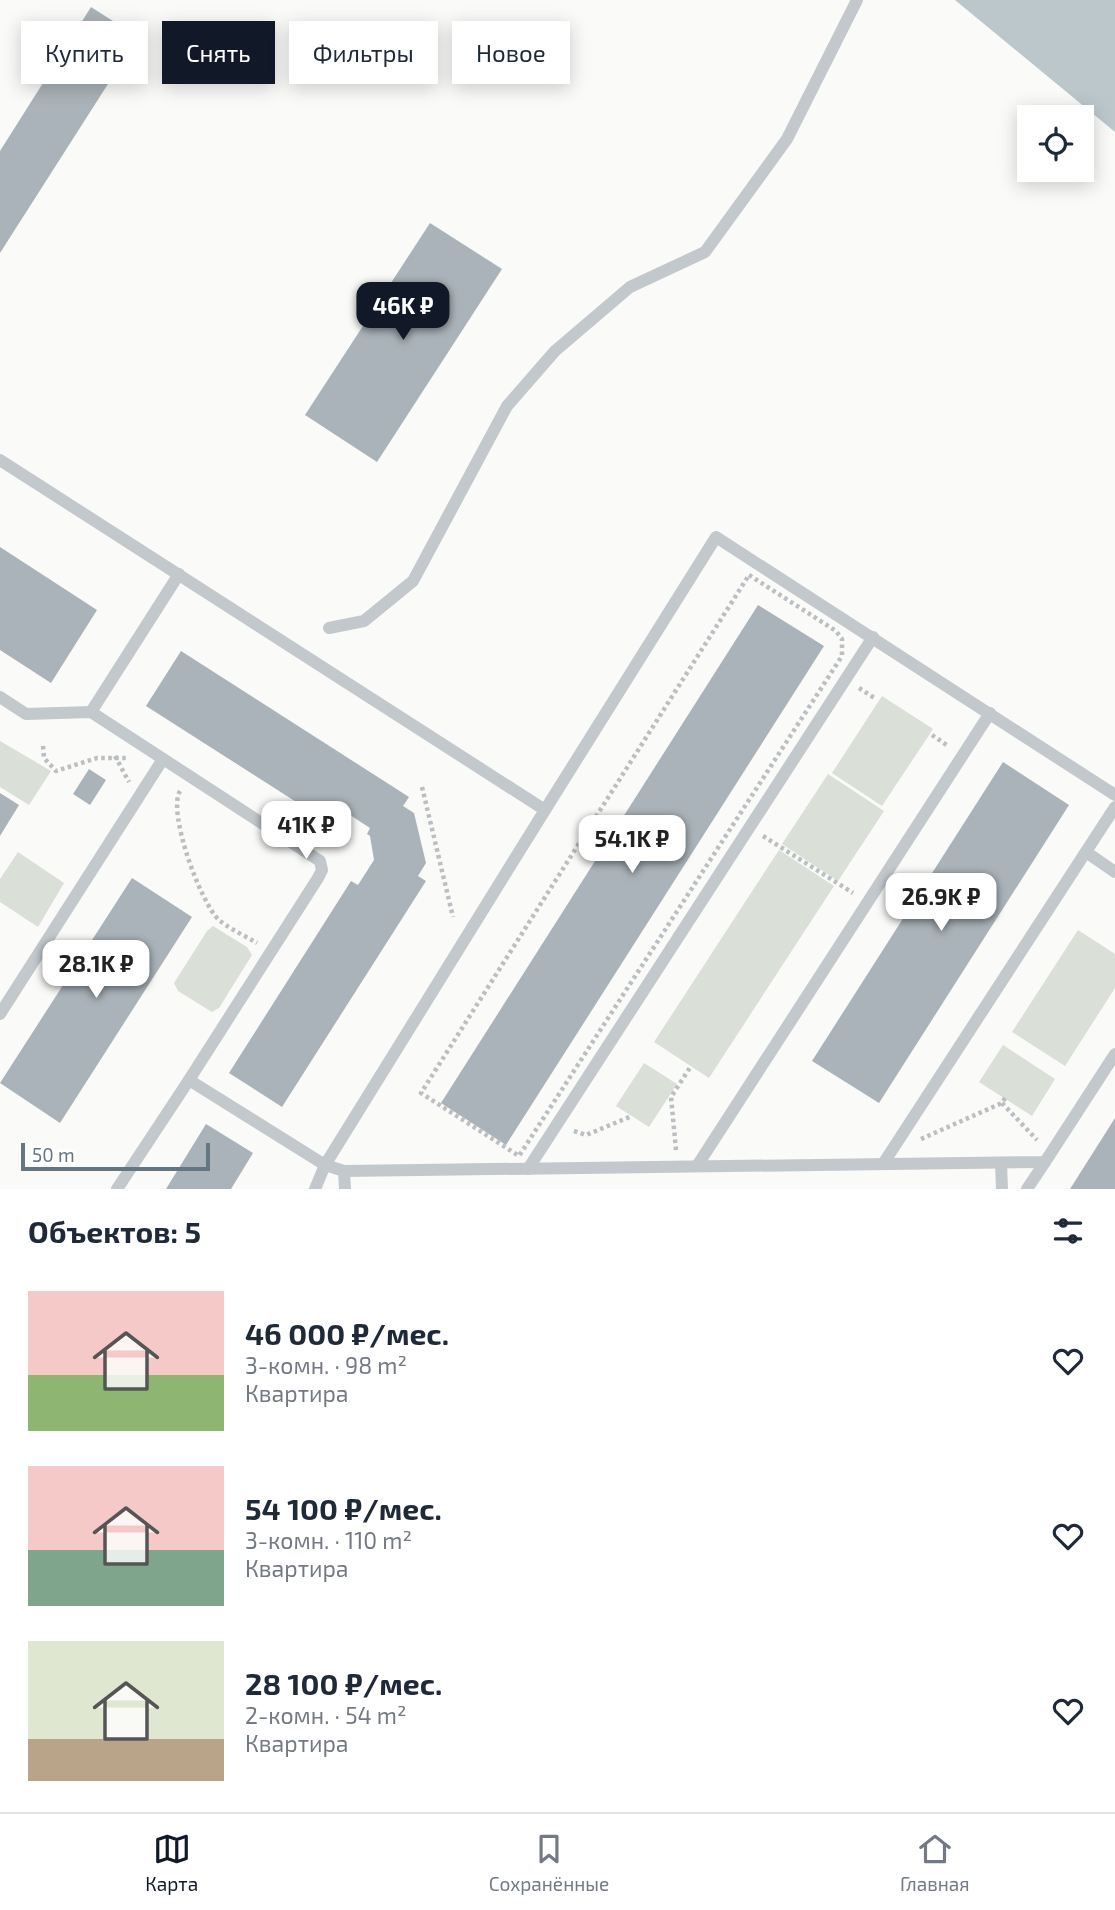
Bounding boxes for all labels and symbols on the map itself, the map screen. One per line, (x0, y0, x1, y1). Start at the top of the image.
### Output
pin: 46K ₽ (354, 282, 452, 342)
pin: 41K ₽ (257, 802, 355, 861)
pin: 54.1K ₽ (567, 816, 697, 875)
pin: 26.9K ₽ (876, 874, 1006, 933)
pin: 28.1K ₽ (31, 940, 161, 1000)
scale bar (21, 1140, 210, 1172)

